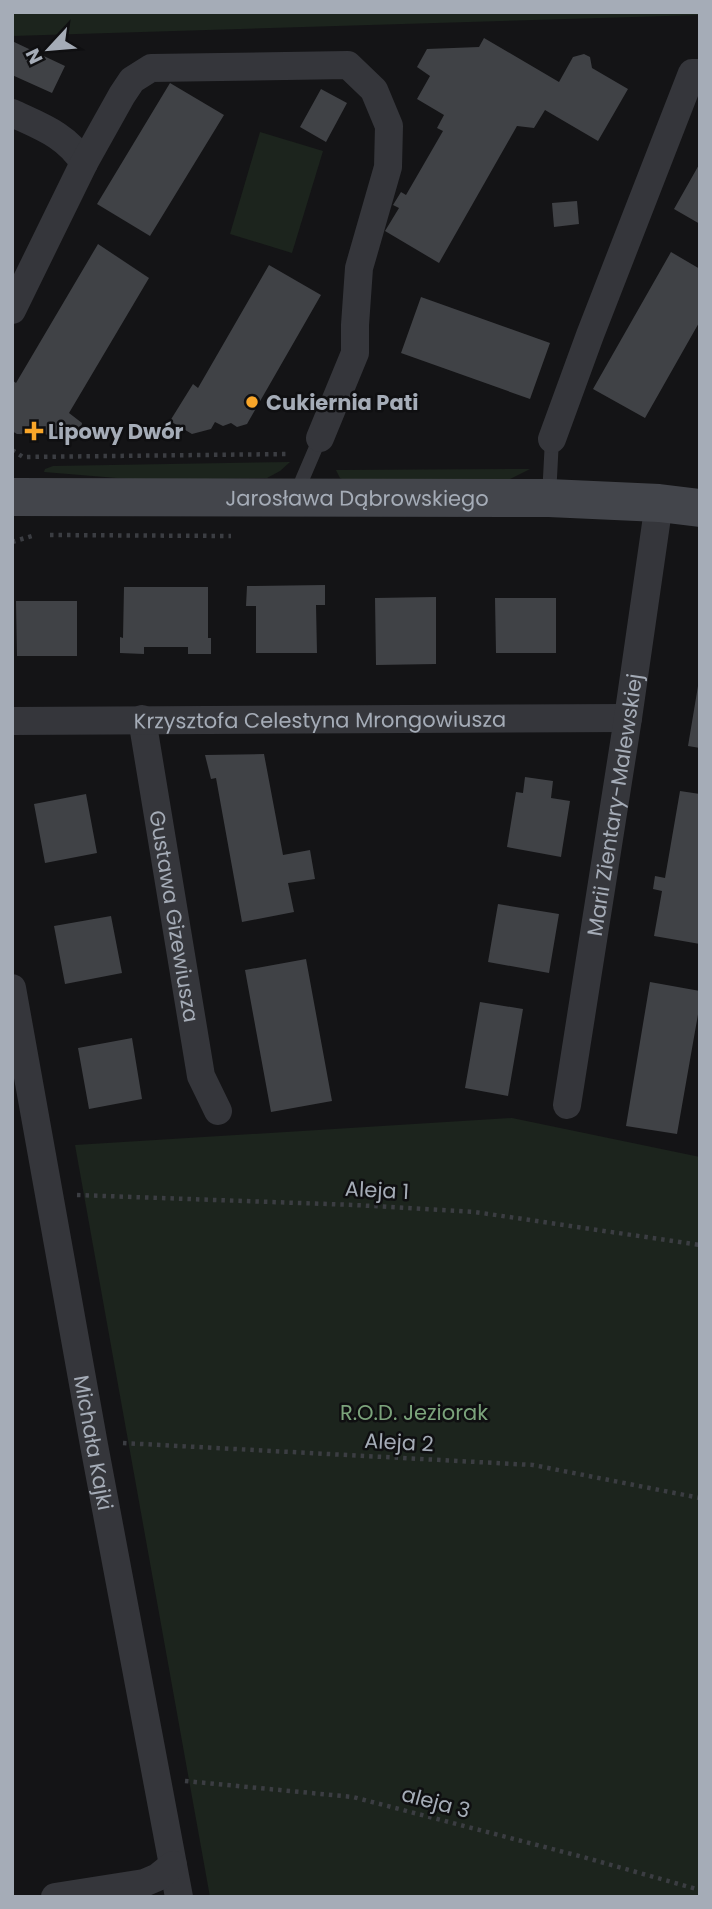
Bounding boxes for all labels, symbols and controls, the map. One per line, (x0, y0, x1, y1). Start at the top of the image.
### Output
north arrow (14, 14, 84, 84)
text: N (19, 44, 49, 69)
place label: Cukiernia Pati (266, 388, 418, 417)
marker: Cukiernia Pati (244, 394, 260, 410)
place label: Lipowy Dwór (48, 417, 184, 446)
marker: Lipowy Dwór (26, 423, 42, 439)
street label: Jarosława Dąbrowskiego (225, 483, 489, 512)
street label: Marii Zientary-Malewskiej (579, 672, 649, 938)
street label: Krzysztofa Celestyna Mrongowiusza (134, 704, 506, 735)
street label: Gustawa Gizewiusza (143, 808, 206, 1024)
street label: Aleja 1 (344, 1174, 410, 1206)
street label: Michała Kajki (67, 1373, 120, 1513)
park label: R.O.D. Jeziorak (340, 1398, 488, 1427)
street label: Aleja 2 (364, 1426, 434, 1458)
street label: aleja 3 (399, 1779, 473, 1825)

